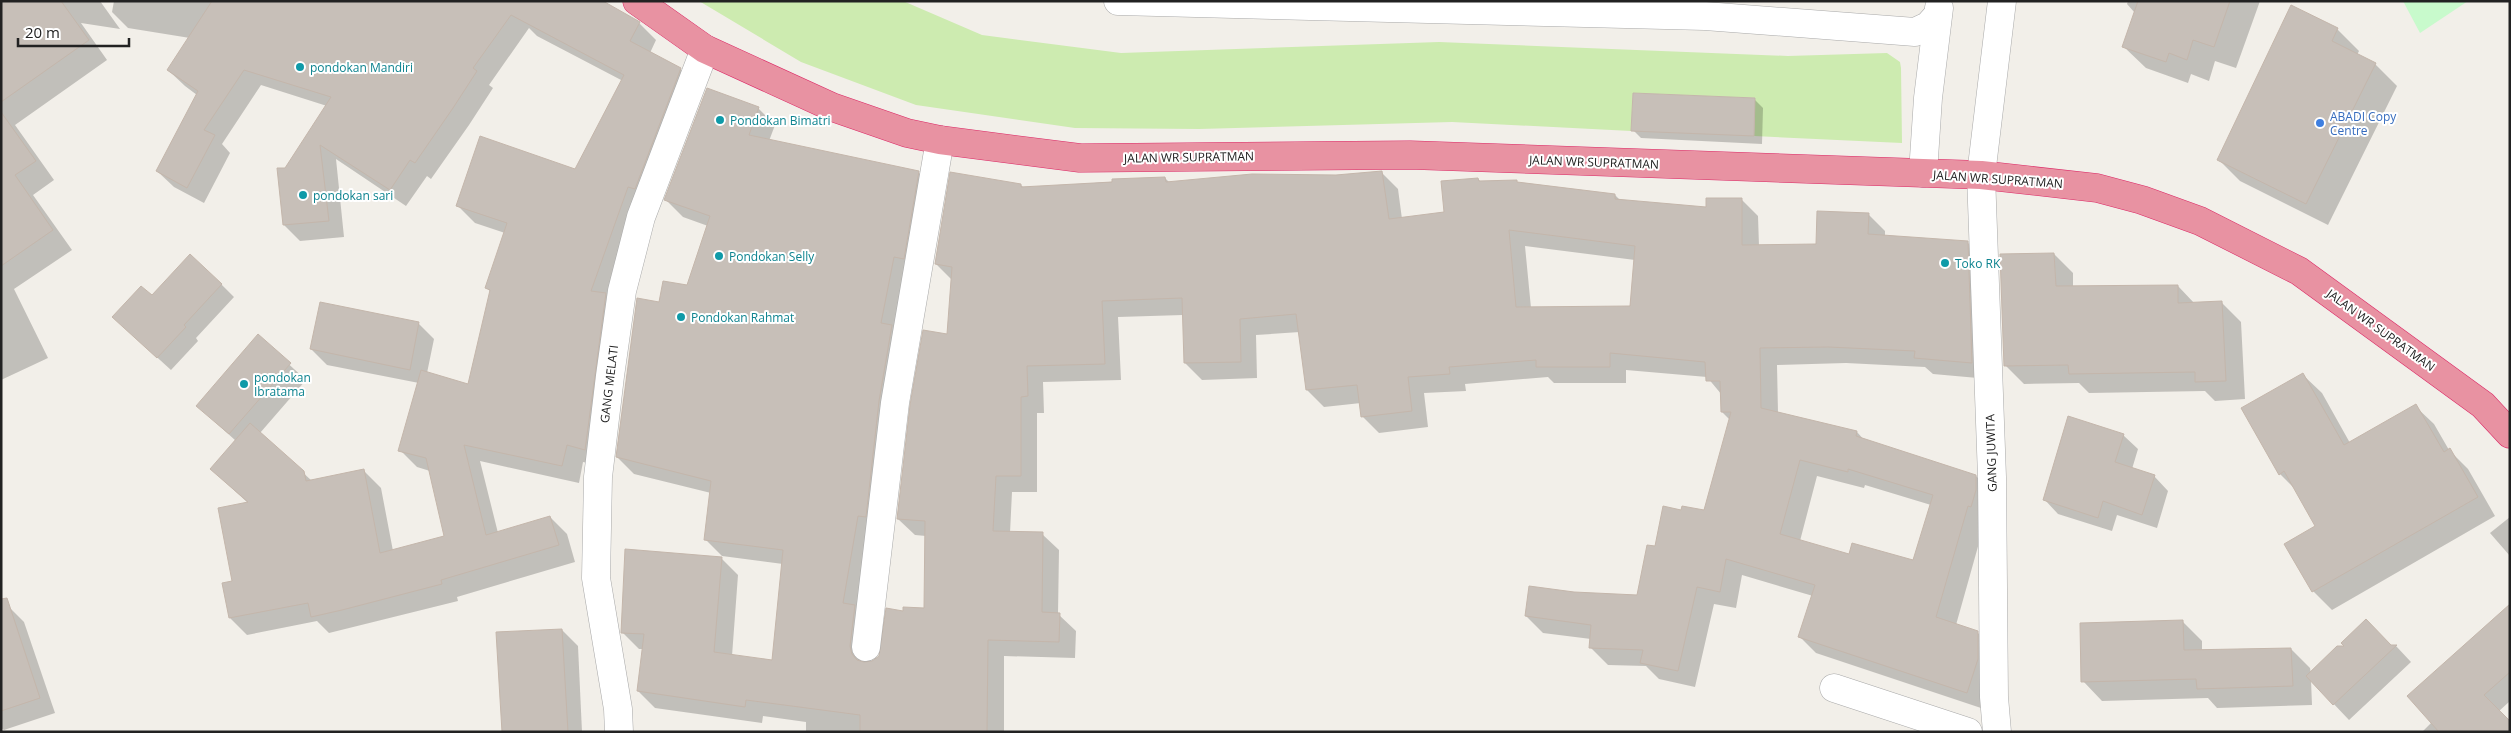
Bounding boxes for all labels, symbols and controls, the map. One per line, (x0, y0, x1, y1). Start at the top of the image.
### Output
scale bar (18, 15, 129, 47)
text: 20 m (25, 22, 60, 42)
place label: pondokan Mandiri (310, 59, 413, 76)
marker: pondokan Mandiri (294, 61, 306, 73)
place label: ABADI Copy Centre (2330, 108, 2397, 139)
place label: Pondokan Bimatri (730, 112, 831, 129)
marker: Pondokan Bimatri (714, 114, 726, 126)
marker: ABADI Copy Centre (2314, 117, 2326, 129)
street label: JALAN WR SUPRATMAN (1123, 147, 1254, 167)
street label: JALAN WR SUPRATMAN (1528, 151, 1659, 173)
street label: JALAN WR SUPRATMAN (1932, 166, 2063, 192)
place label: pondokan sari (313, 187, 393, 204)
marker: pondokan sari (297, 189, 309, 201)
place label: Pondokan Selly (729, 248, 815, 265)
marker: Pondokan Selly (713, 250, 725, 262)
place label: Toko RK (1955, 255, 2001, 272)
marker: Toko RK (1939, 257, 1951, 269)
street label: JALAN WR SUPRATMAN (2323, 284, 2439, 375)
place label: Pondokan Rahmat (691, 309, 794, 326)
marker: Pondokan Rahmat (675, 311, 687, 323)
street label: GANG MELATI (596, 344, 622, 424)
place label: pondokan Ibratama (254, 369, 311, 400)
marker: pondokan Ibratama (238, 378, 250, 390)
street label: GANG JUWITA (1981, 413, 2001, 492)

